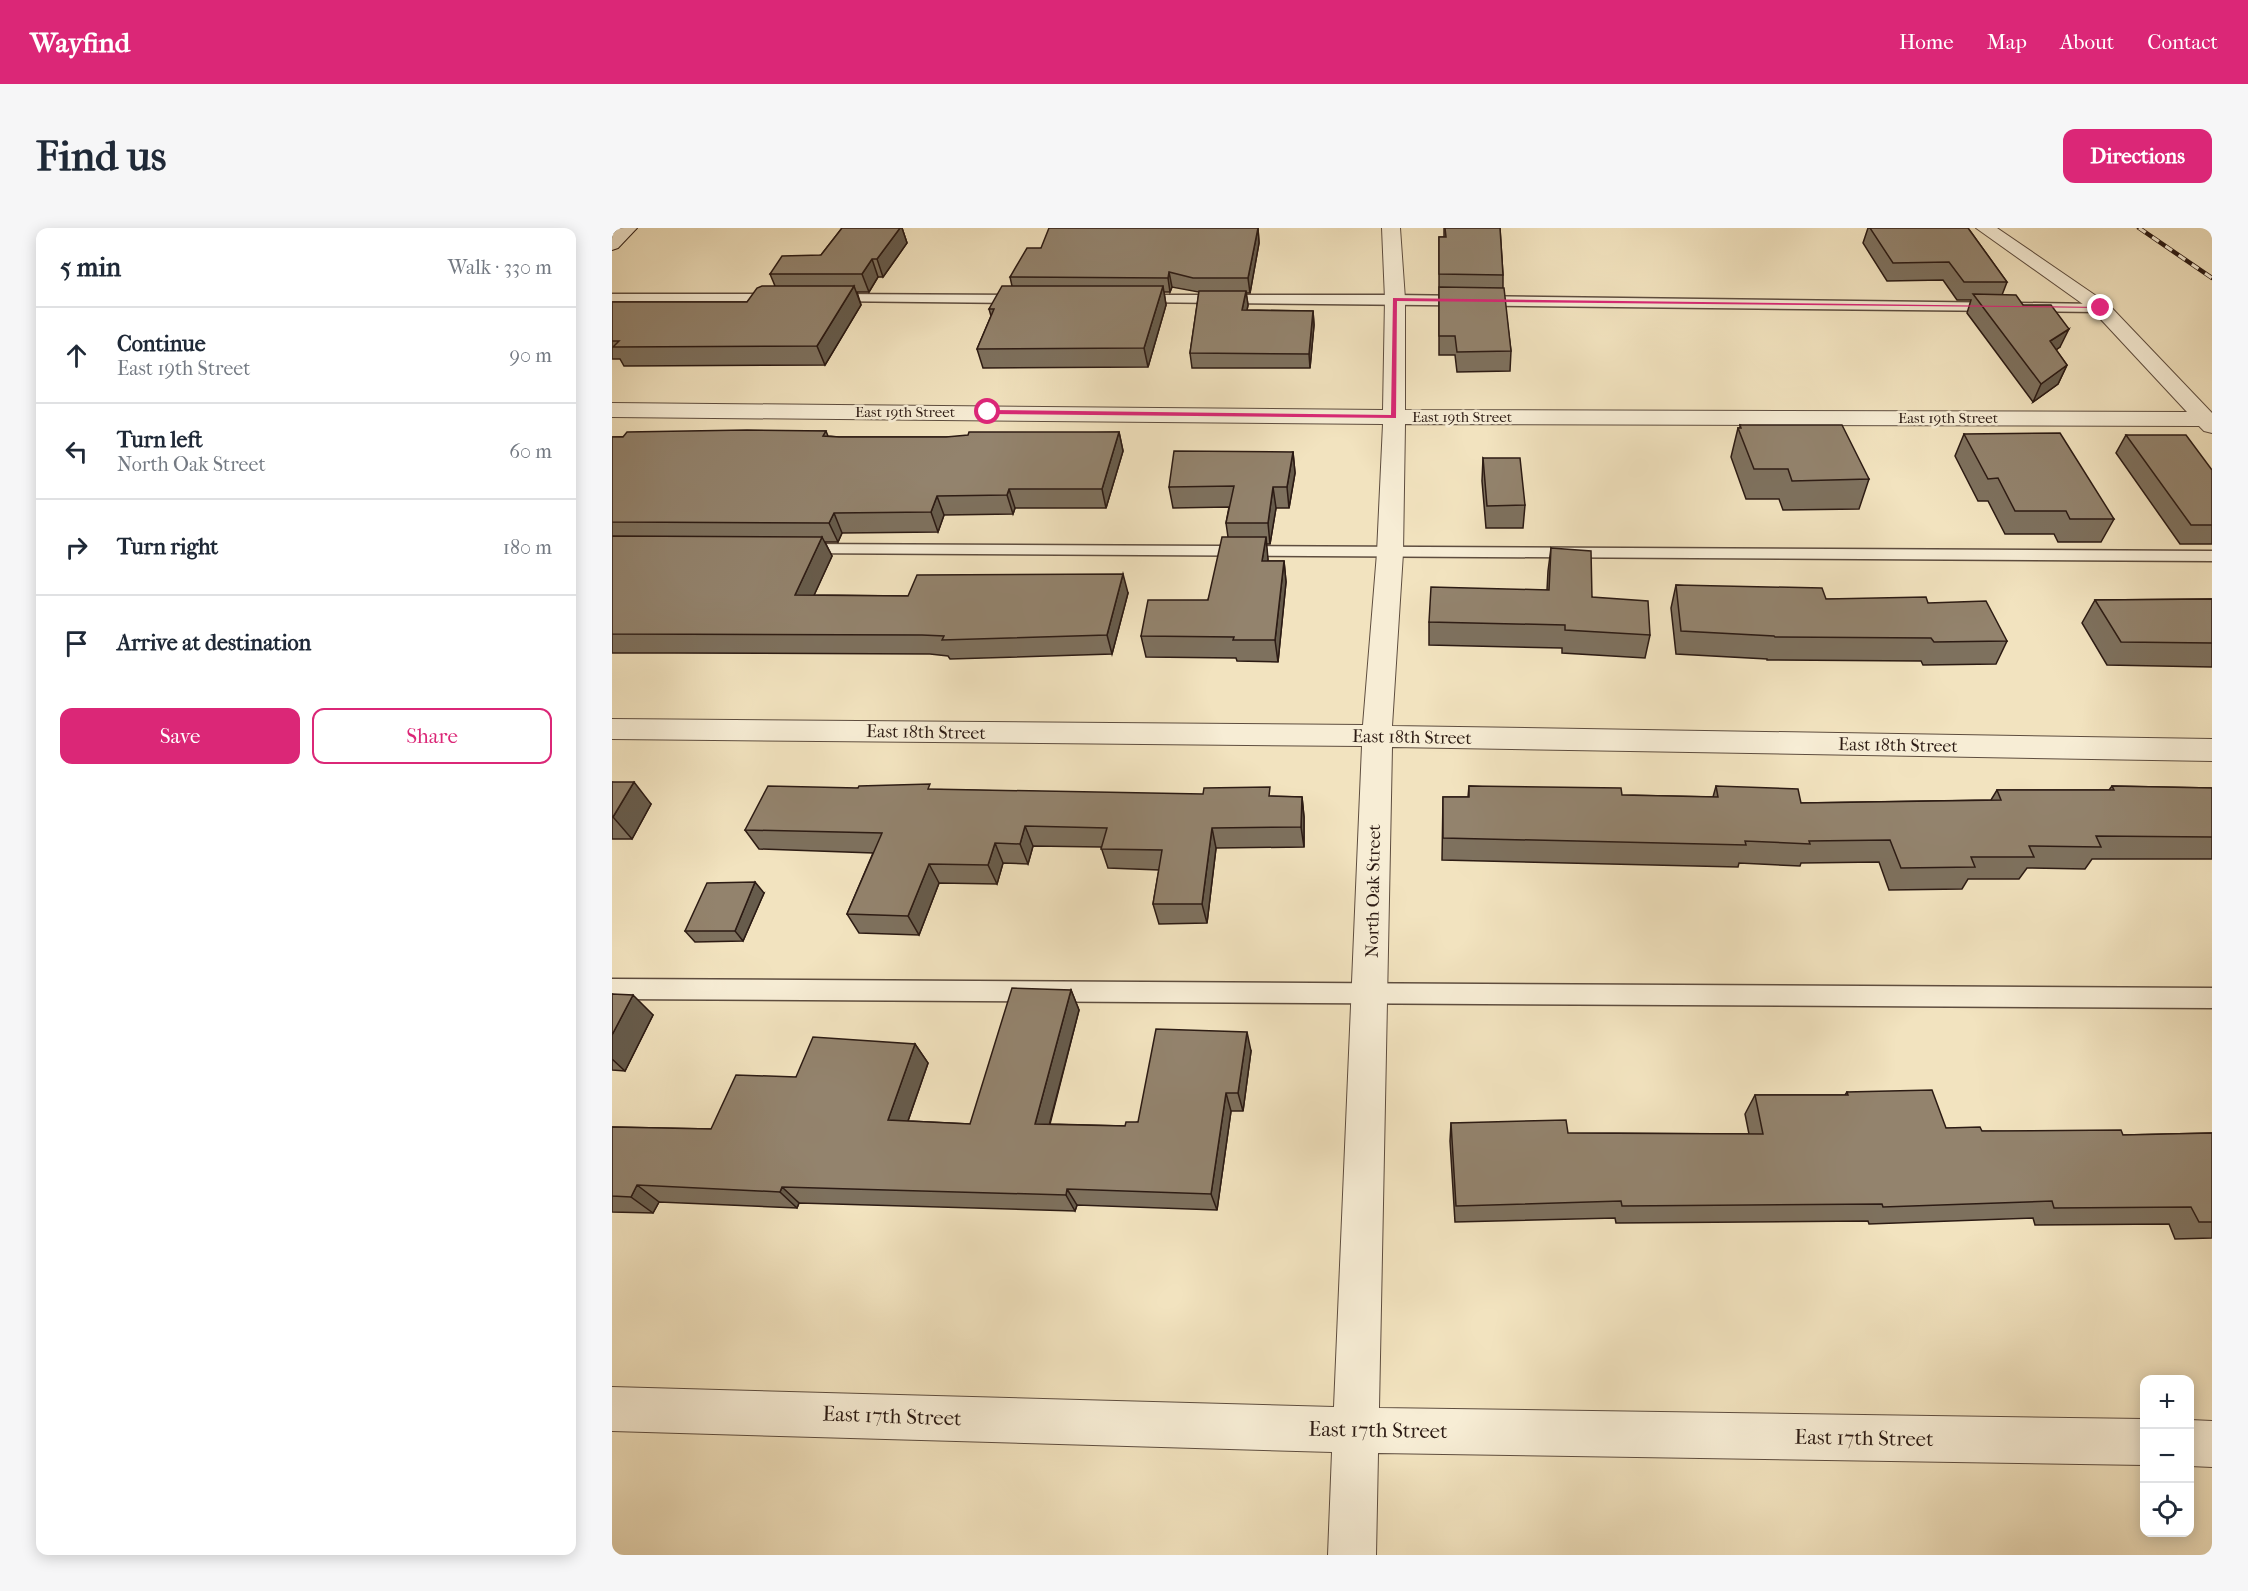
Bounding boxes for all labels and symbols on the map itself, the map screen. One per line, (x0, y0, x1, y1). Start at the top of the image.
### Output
route end (2087, 294, 2113, 320)
route start (974, 398, 1000, 424)
street label: East 19th Street (855, 403, 956, 421)
street label: East 19th Street (1412, 408, 1513, 426)
street label: East 19th Street (1898, 409, 1999, 427)
street label: East 18th Street (866, 721, 987, 744)
street label: East 18th Street (1352, 726, 1473, 749)
street label: East 18th Street (1838, 734, 1959, 757)
street label: North Oak Street (1362, 823, 1385, 958)
street label: East 17th Street (822, 1402, 962, 1430)
street label: East 17th Street (1308, 1417, 1448, 1443)
street label: East 17th Street (1794, 1425, 1934, 1451)

